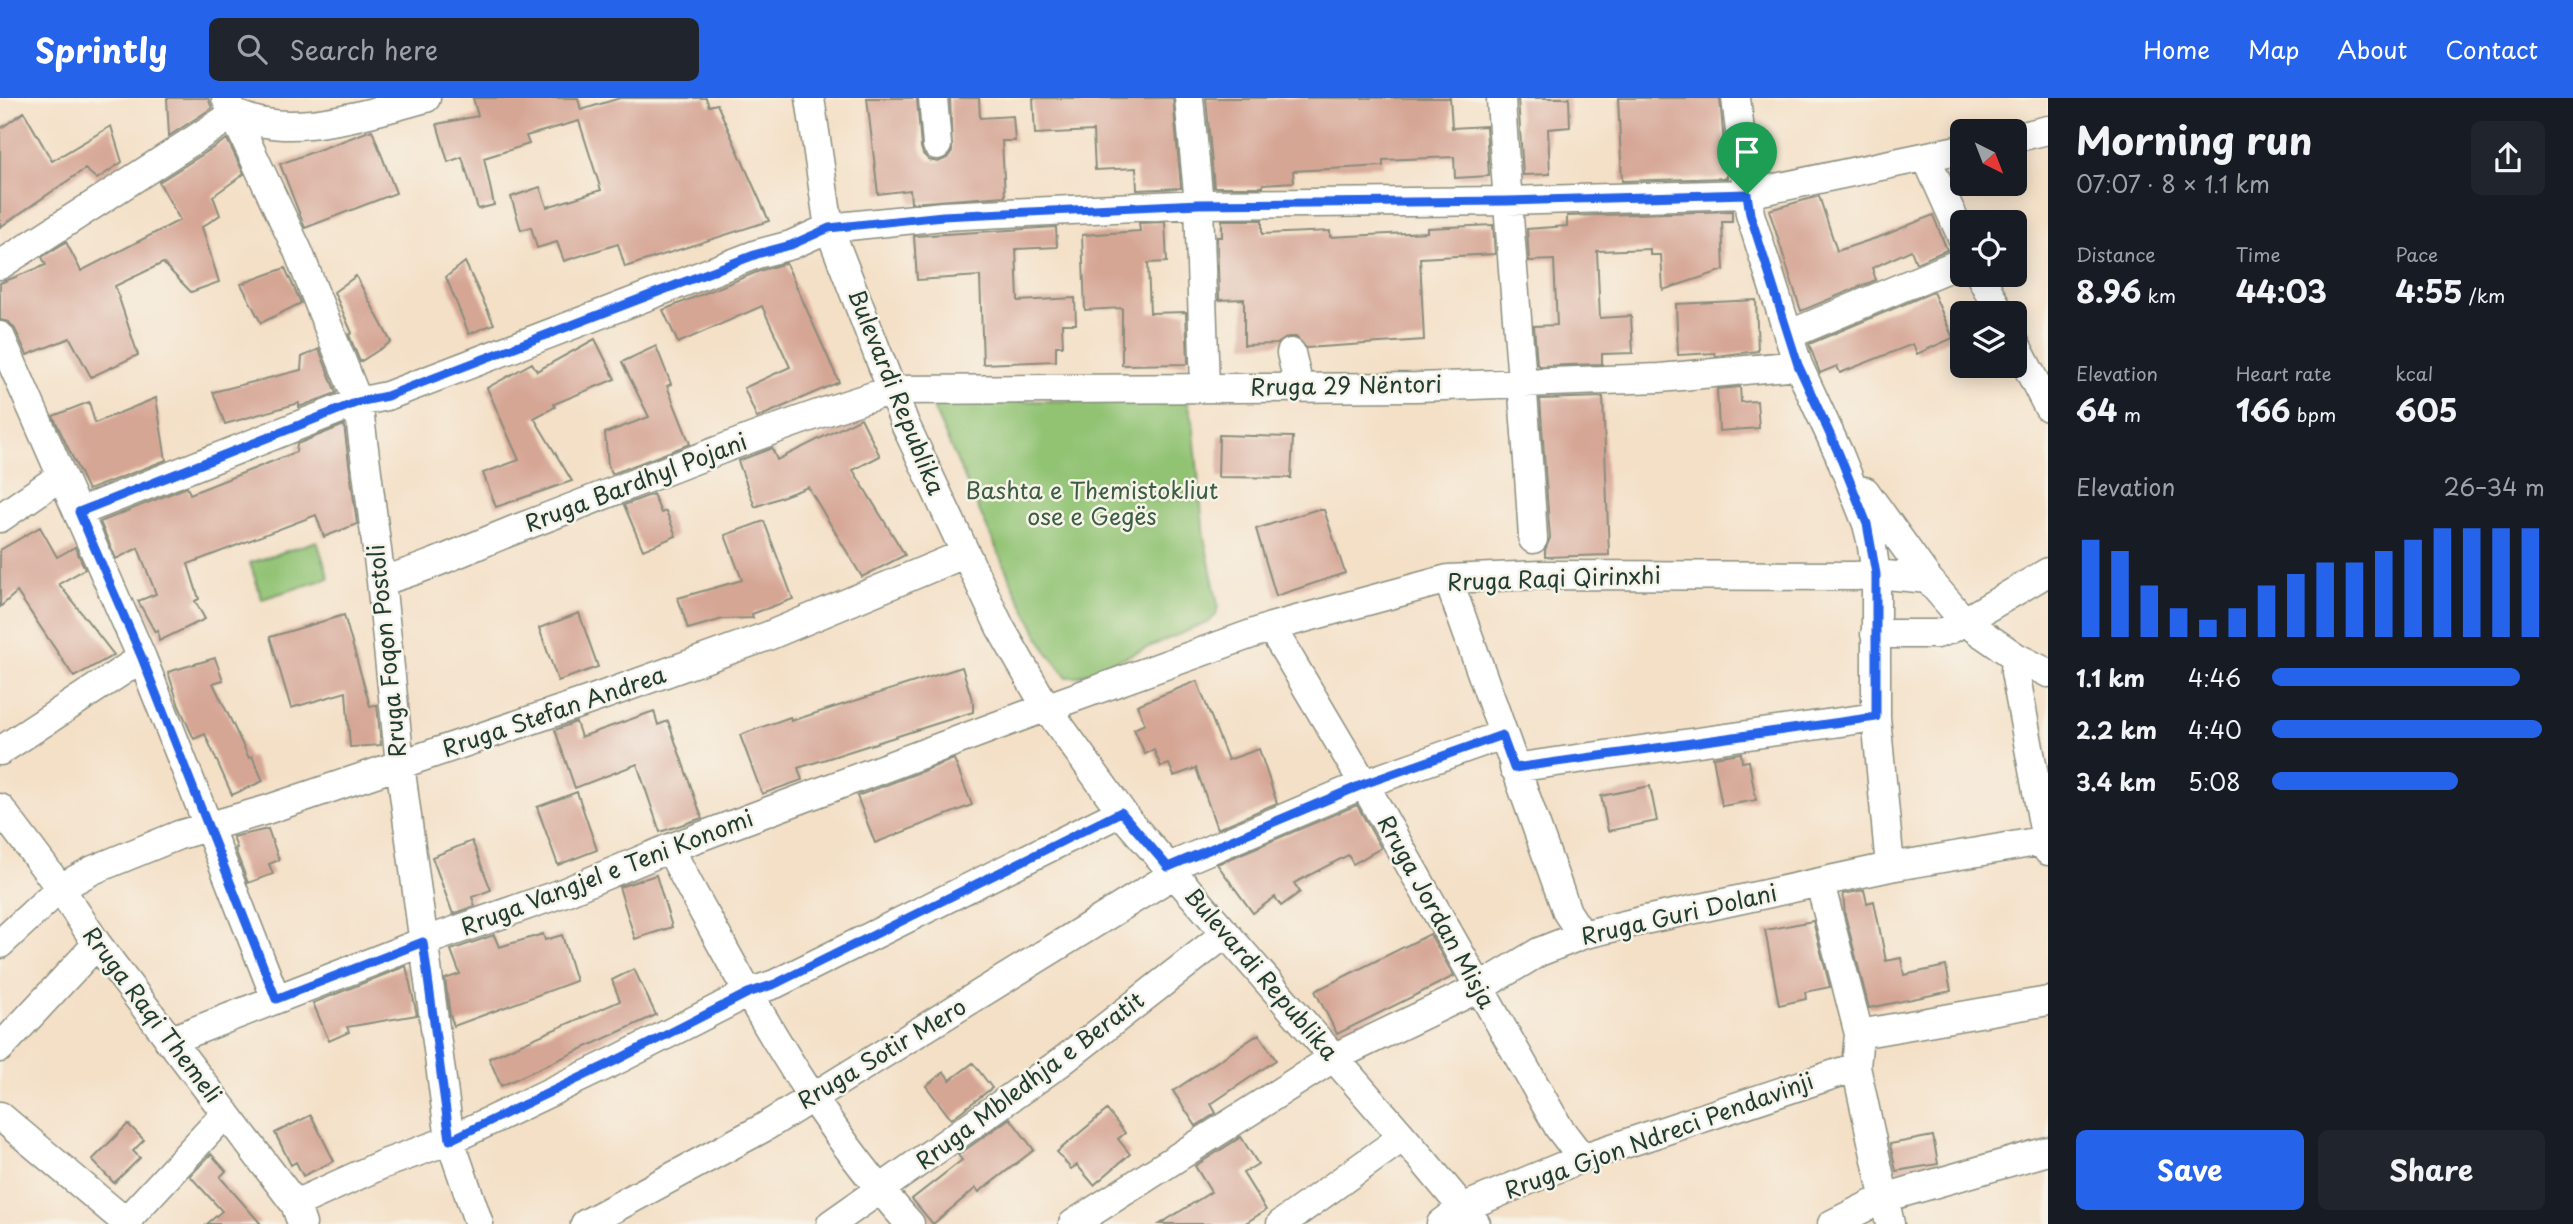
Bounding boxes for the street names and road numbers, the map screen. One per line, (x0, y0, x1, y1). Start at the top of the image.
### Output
street label: Bulevardi Republika (840, 283, 955, 500)
street label: Rruga 29 Nëntori (1250, 365, 1442, 404)
street label: Rruga Bardhyl Pojani (519, 423, 752, 540)
street label: Rruga Foqon Postoli (357, 543, 414, 760)
street label: Rruga Raqi Qirinxhi (1446, 556, 1662, 599)
street label: Rruga Stefan Andrea (437, 656, 671, 765)
street label: Rruga Vangjel e Teni Konomi (455, 800, 758, 944)
street label: Rruga Jordan Misja (1370, 808, 1505, 1015)
street label: Rruga Guri Dolani (1577, 874, 1780, 953)
street label: Bulevardi Republika (1177, 879, 1348, 1068)
street label: Rruga Raqi Themeli (75, 919, 231, 1110)
street label: Rruga Mbledhja e Beratit (907, 982, 1151, 1177)
street label: Rruga Sotir Mero (790, 988, 972, 1117)
street label: Rruga Gjon Ndreci Pendavinji (1499, 1062, 1818, 1207)

